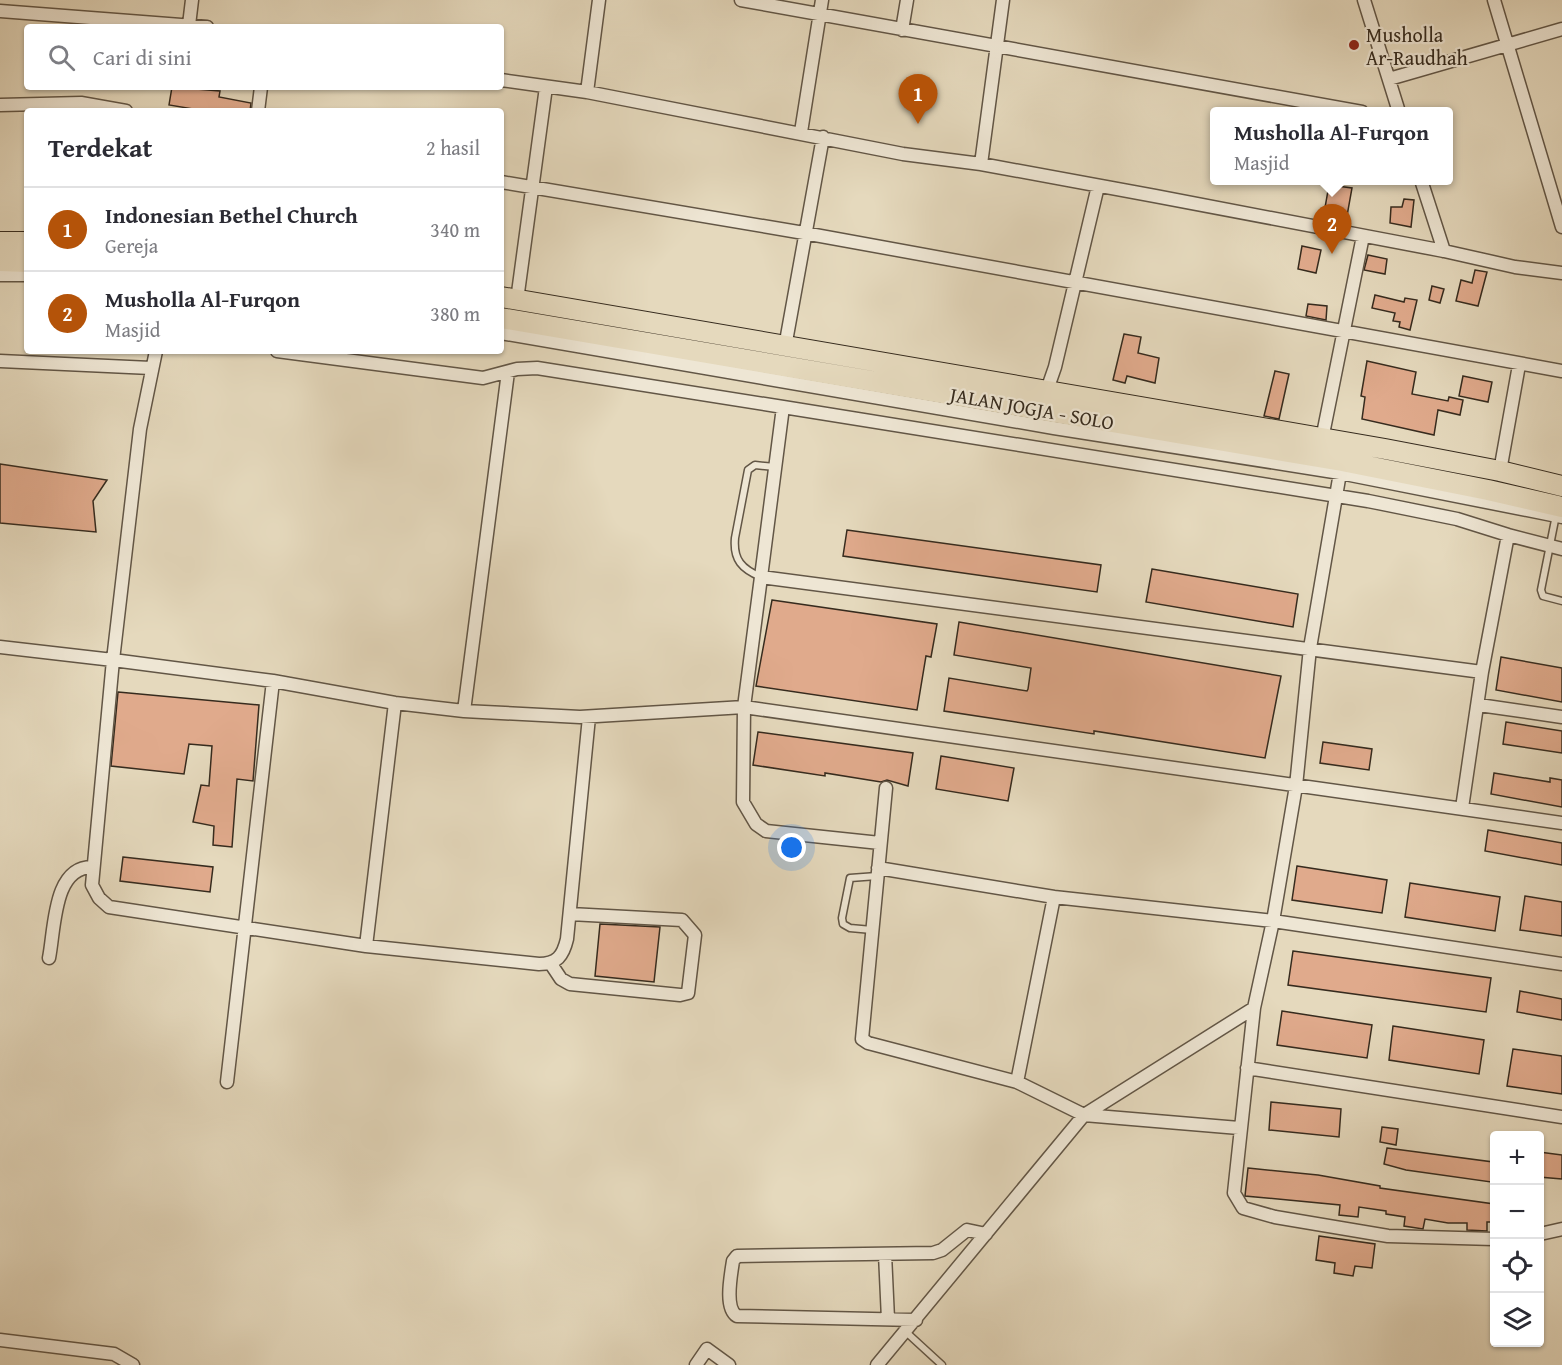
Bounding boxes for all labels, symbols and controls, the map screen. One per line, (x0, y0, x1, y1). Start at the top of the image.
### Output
place label: Musholla Ar-Raudhah (1366, 20, 1468, 72)
search box (24, 24, 504, 90)
marker: Musholla Ar-Raudhah (1347, 38, 1361, 52)
icon: search (45, 41, 78, 74)
text: Cari di sini (93, 41, 192, 73)
pin: 1 (898, 74, 938, 124)
popup (1210, 107, 1453, 185)
text: Musholla Al-Furqon (1234, 116, 1429, 148)
text: Terdekat (48, 128, 152, 167)
text: 2 hasil (426, 133, 480, 162)
text: Masjid (1234, 148, 1289, 177)
text: Indonesian Bethel Church (105, 199, 358, 231)
pin: 2 (1312, 204, 1352, 254)
text: 1 (62, 215, 73, 244)
text: 340 m (430, 215, 480, 244)
text: Gereja (105, 231, 158, 260)
text: Musholla Al-Furqon (105, 283, 300, 315)
text: 2 (62, 299, 73, 328)
text: 380 m (430, 299, 480, 328)
text: Masjid (105, 315, 160, 344)
street label: JALAN JOGJA - SOLO (945, 379, 1116, 437)
your location (777, 833, 806, 862)
map controls (1490, 1131, 1544, 1347)
button: + (1490, 1131, 1544, 1185)
button: − (1490, 1185, 1544, 1239)
button: locate (1490, 1239, 1544, 1293)
button: layers (1490, 1293, 1544, 1347)

